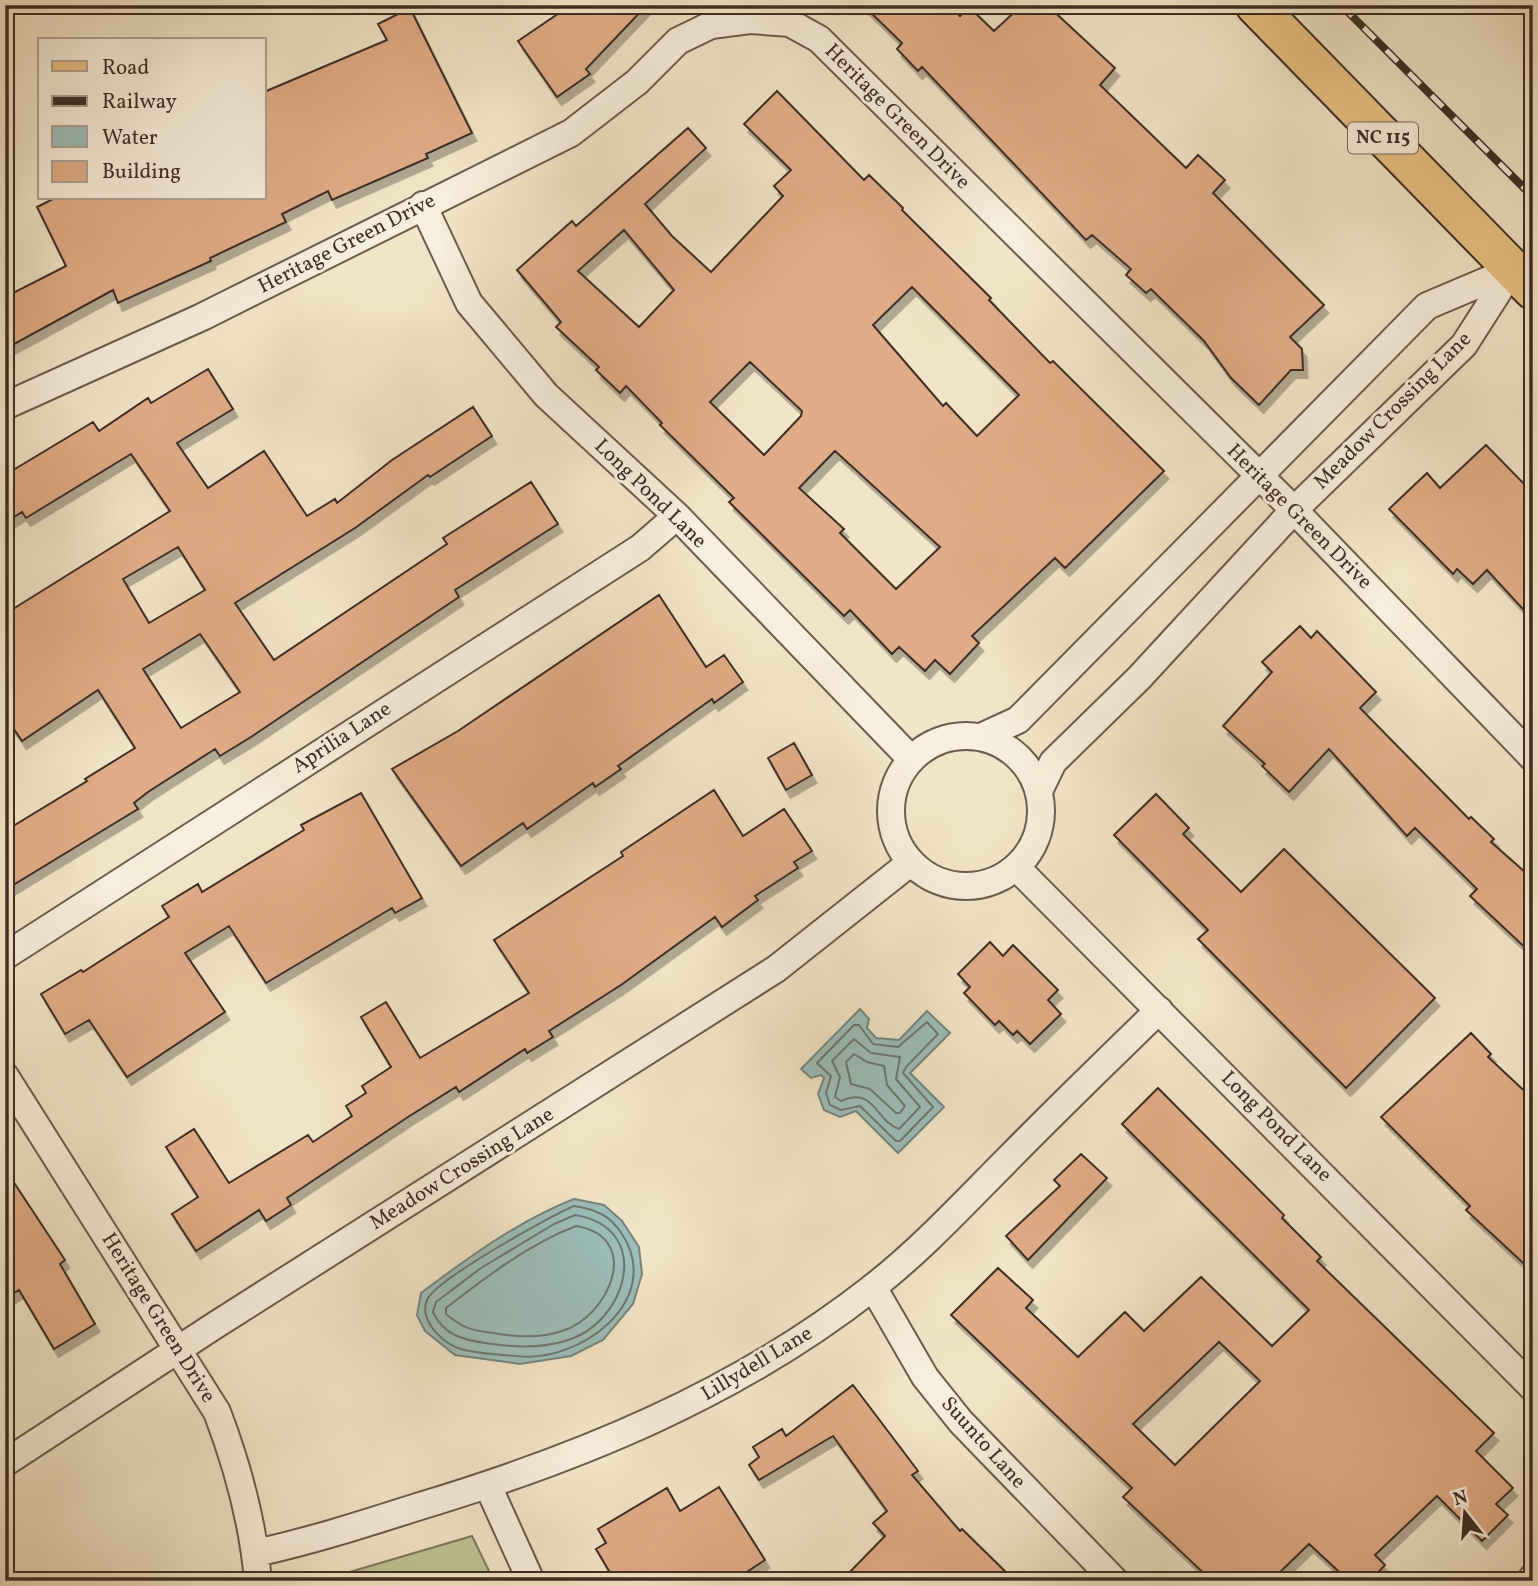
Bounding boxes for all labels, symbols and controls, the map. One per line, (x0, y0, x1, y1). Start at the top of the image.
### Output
legend (38, 38, 266, 200)
street label: Heritage Green Drive (818, 38, 976, 196)
text: Road (102, 54, 149, 83)
text: Railway (102, 88, 178, 117)
road number: NC 115 (1348, 122, 1418, 154)
text: Water (102, 124, 158, 153)
text: Building (102, 158, 181, 187)
street label: Heritage Green Drive (253, 187, 441, 301)
street label: Meadow Crossing Lane (1308, 326, 1478, 496)
street label: Long Pond Lane (587, 433, 713, 555)
street label: Heritage Green Drive (1220, 438, 1378, 596)
street label: Aprilia Lane (287, 695, 397, 781)
street label: Long Pond Lane (1214, 1065, 1338, 1189)
street label: Meadow Crossing Lane (364, 1100, 560, 1238)
street label: Heritage Green Drive (94, 1227, 222, 1409)
street label: Lillydell Lane (696, 1319, 818, 1409)
street label: Suunto Lane (934, 1391, 1032, 1495)
north arrow (1430, 1478, 1500, 1548)
text: N (1450, 1484, 1471, 1513)

